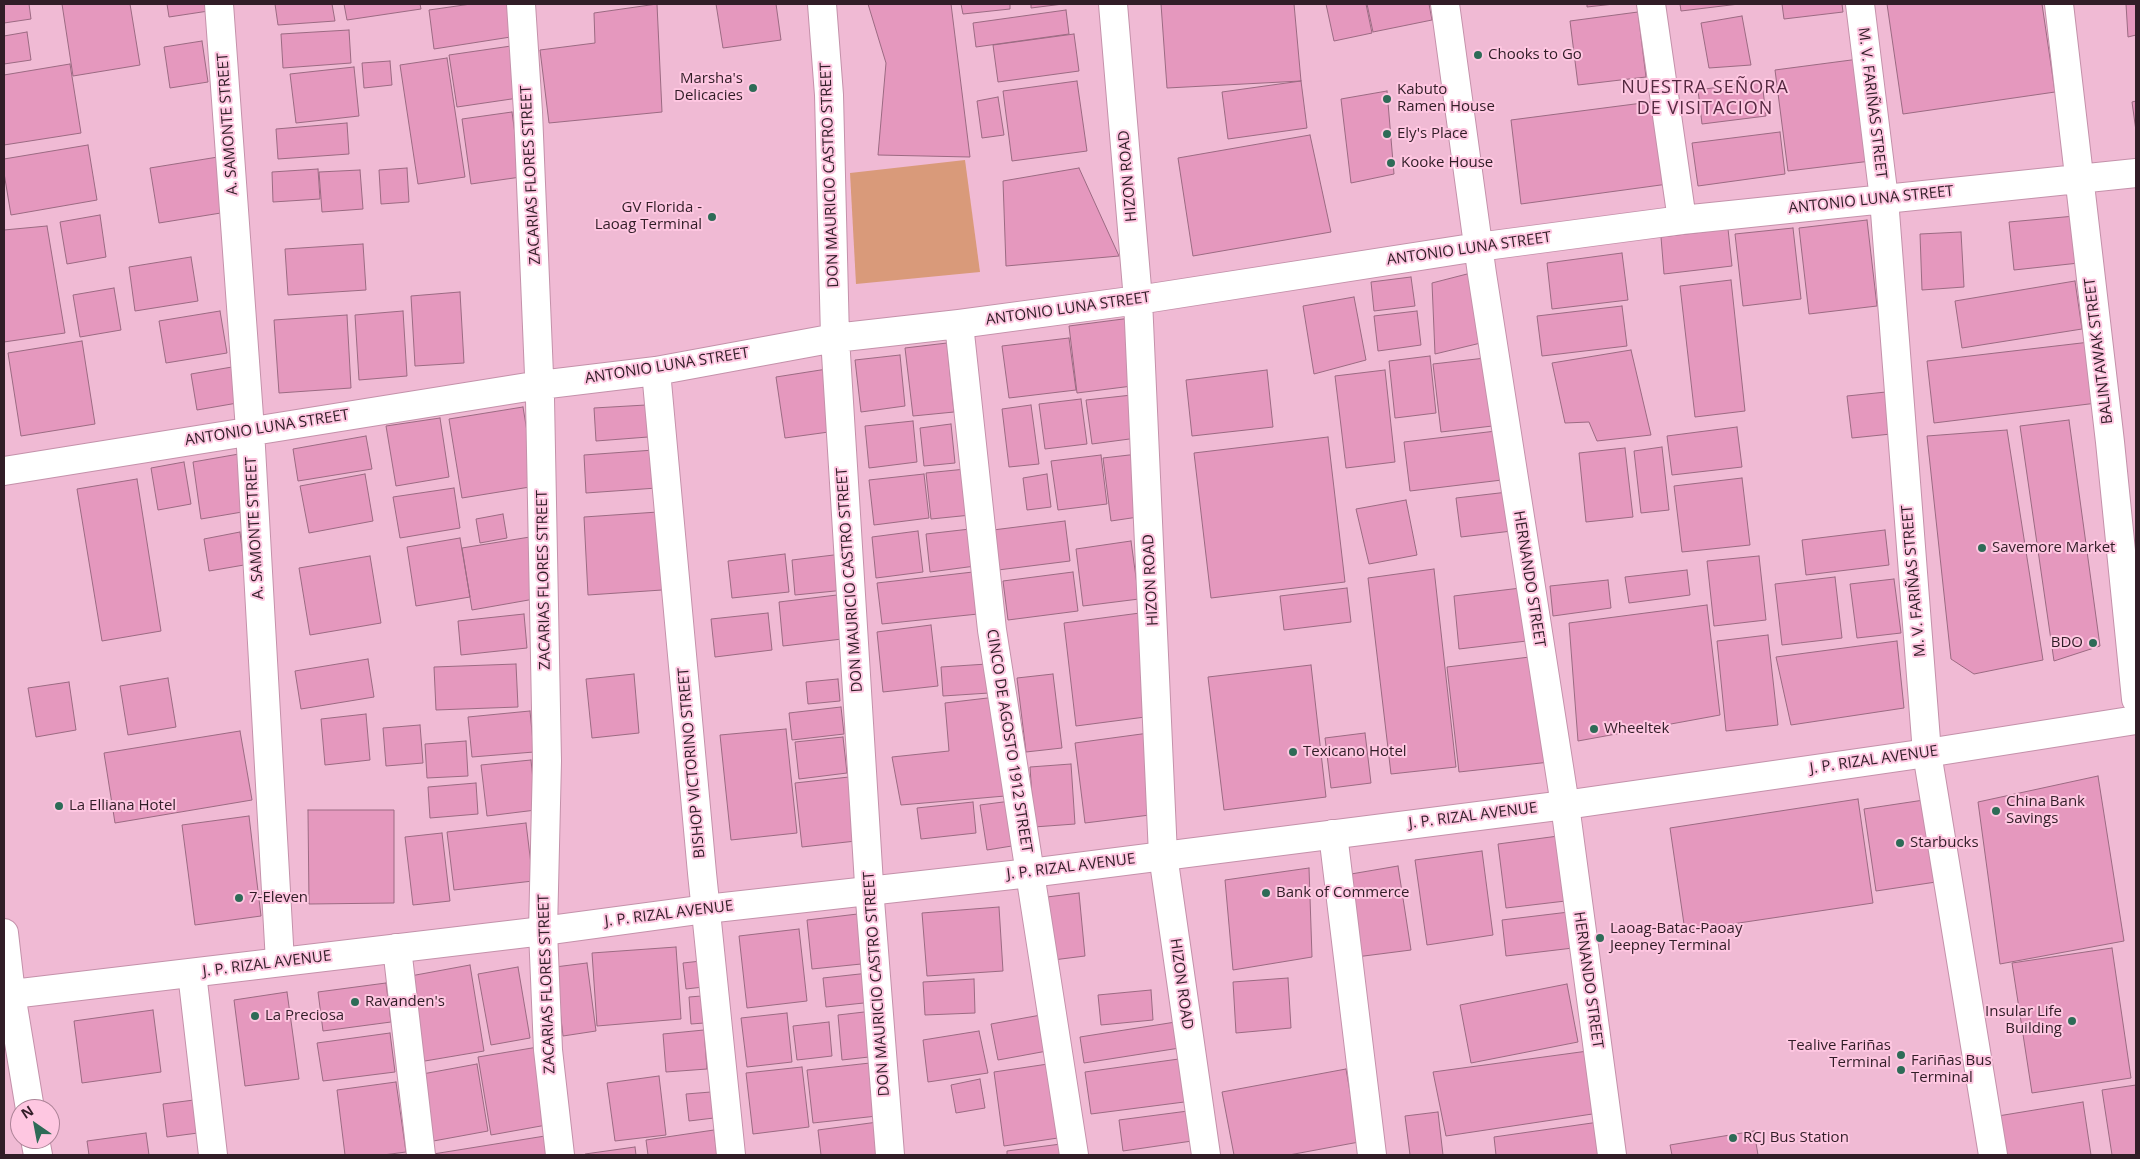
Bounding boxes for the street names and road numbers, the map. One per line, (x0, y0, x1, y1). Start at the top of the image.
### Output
street label: M. V. FARIÑAS STREET (1854, 26, 1890, 180)
street label: A. SAMONTE STREET (214, 52, 242, 196)
street label: DON MAURICIO CASTRO STREET (817, 62, 843, 288)
street label: ZACARIAS FLORES STREET (517, 85, 545, 265)
street label: HIZON ROAD (1115, 129, 1141, 223)
street label: ANTONIO LUNA STREET (1788, 182, 1954, 218)
street label: ANTONIO LUNA STREET (1386, 229, 1552, 269)
street label: BALINTAWAK STREET (2081, 277, 2117, 425)
street label: ANTONIO LUNA STREET (985, 289, 1151, 329)
street label: ANTONIO LUNA STREET (584, 344, 750, 388)
street label: ANTONIO LUNA STREET (184, 406, 350, 450)
street label: A. SAMONTE STREET (242, 456, 268, 600)
street label: DON MAURICIO CASTRO STREET (833, 467, 867, 693)
street label: ZACARIAS FLORES STREET (533, 490, 555, 670)
street label: M. V. FARIÑAS STREET (1898, 504, 1930, 658)
street label: HERNANDO STREET (1509, 510, 1549, 648)
street label: HIZON ROAD (1140, 534, 1162, 626)
street label: CINCO DE AGOSTO 1912 STREET (982, 628, 1036, 854)
street label: BISHOP VICTORINO STREET (675, 667, 709, 859)
street label: J. P. RIZAL AVENUE (1809, 742, 1939, 778)
street label: J. P. RIZAL AVENUE (1408, 799, 1538, 833)
street label: J. P. RIZAL AVENUE (1006, 850, 1136, 884)
street label: DON MAURICIO CASTRO STREET (860, 871, 894, 1097)
street label: ZACARIAS FLORES STREET (535, 894, 559, 1074)
street label: J. P. RIZAL AVENUE (604, 897, 734, 931)
street label: HERNANDO STREET (1569, 910, 1607, 1050)
street label: HIZON ROAD (1166, 937, 1196, 1031)
street label: J. P. RIZAL AVENUE (202, 947, 332, 981)

